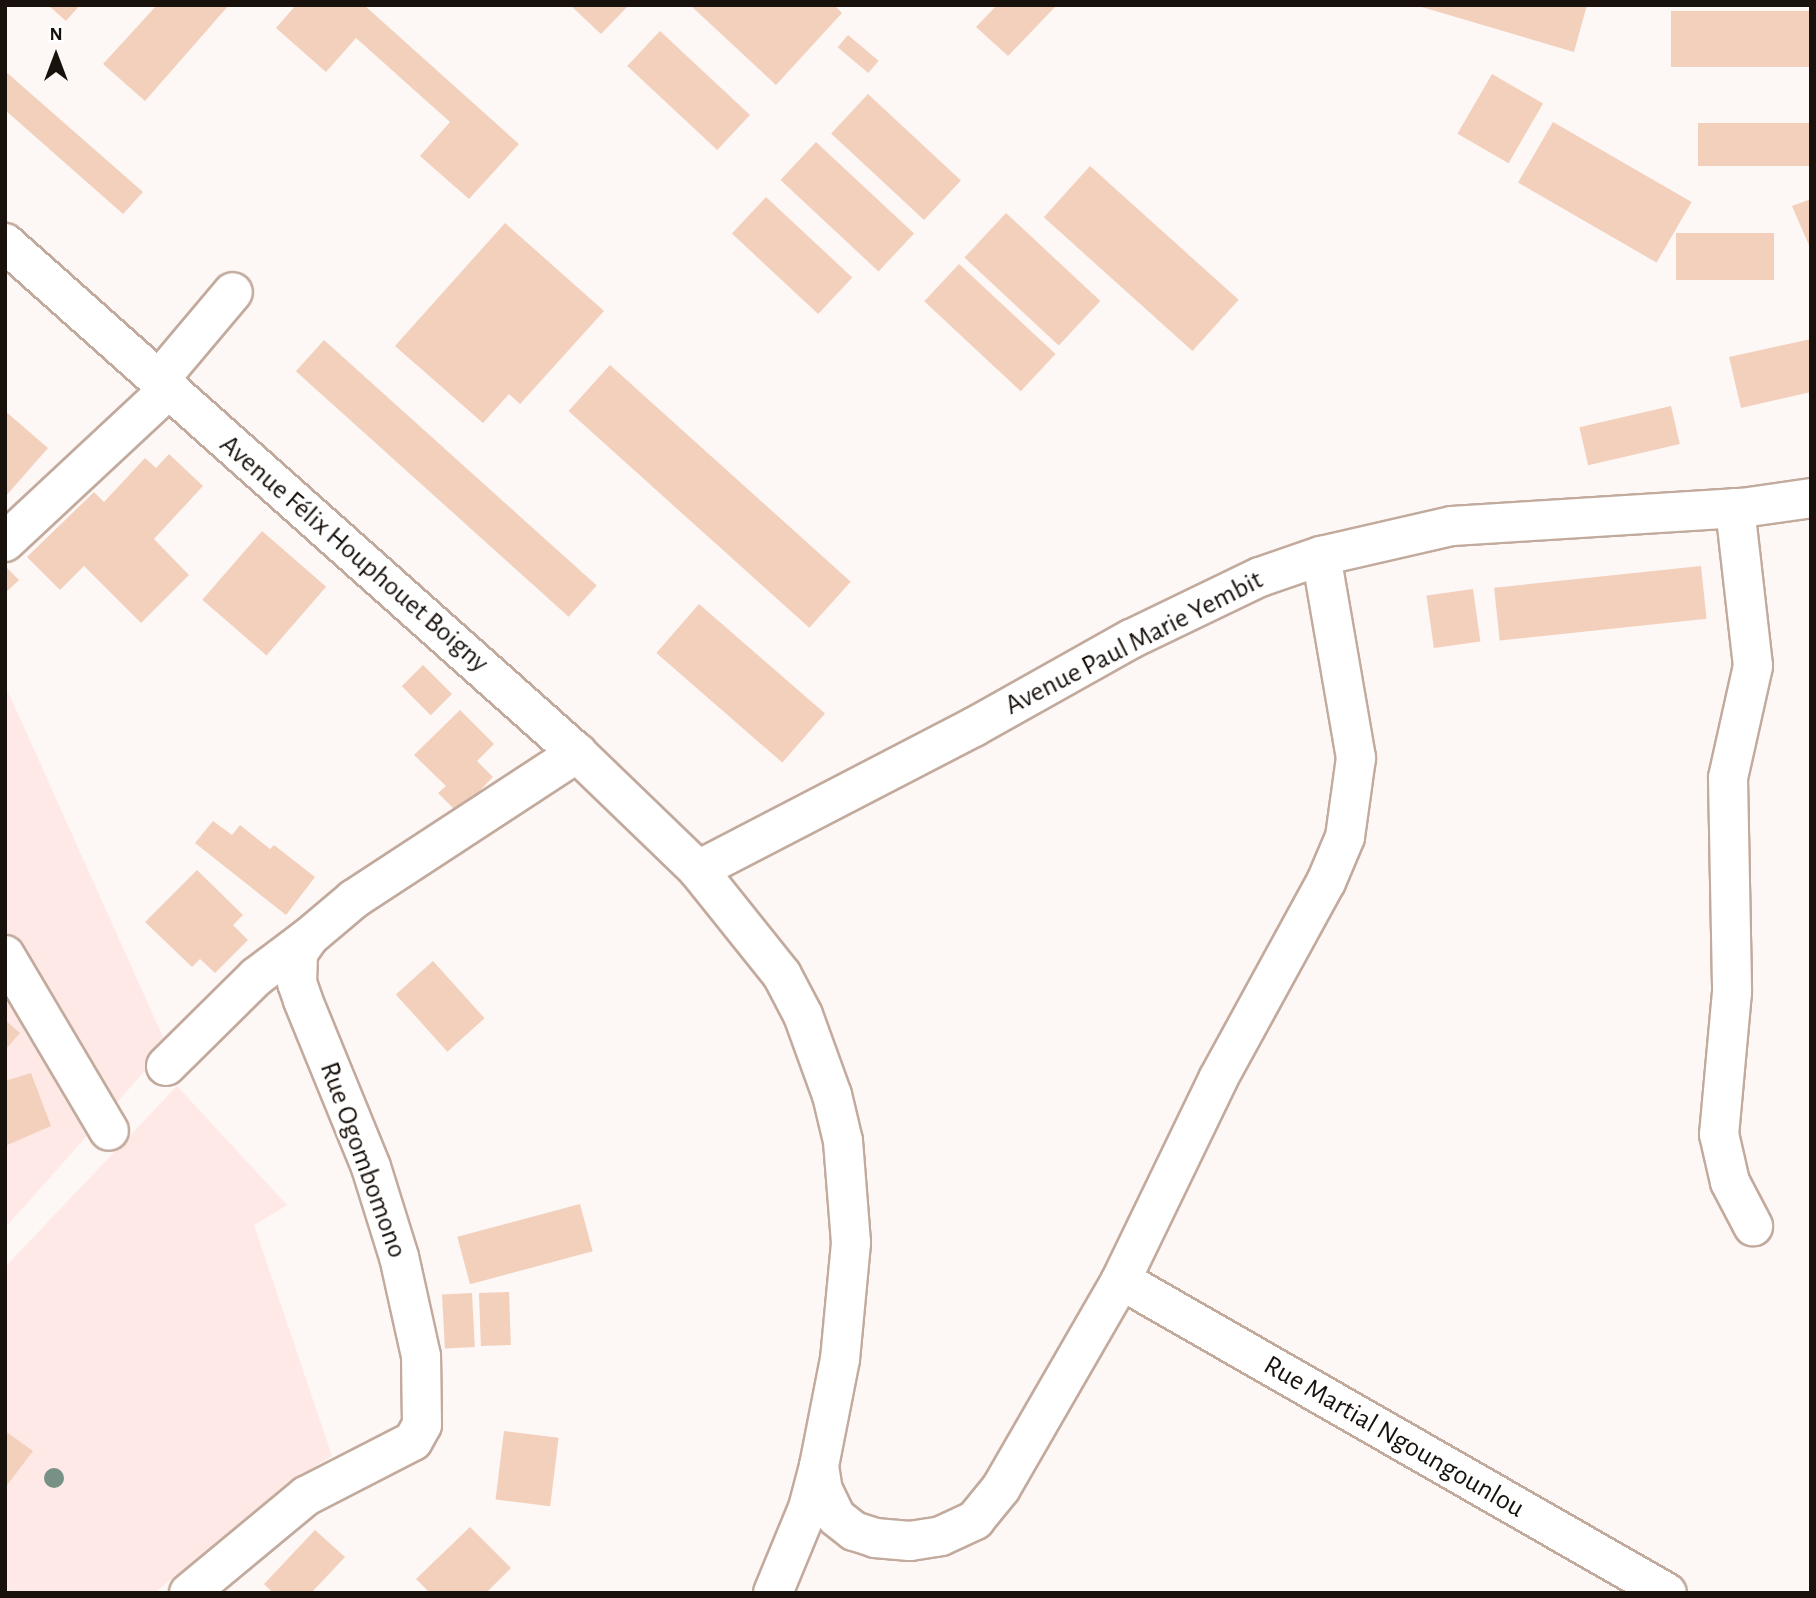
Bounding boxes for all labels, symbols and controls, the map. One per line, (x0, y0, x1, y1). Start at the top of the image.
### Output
north arrow (21, 21, 91, 91)
text: N (49, 25, 63, 44)
street label: Avenue Félix Houphouet Boigny (213, 428, 495, 680)
street label: Avenue Paul Marie Yembit (999, 563, 1269, 723)
street label: Rue Ogombomono (312, 1057, 414, 1263)
street label: Rue Martial Ngoungounlou (1258, 1349, 1530, 1525)

